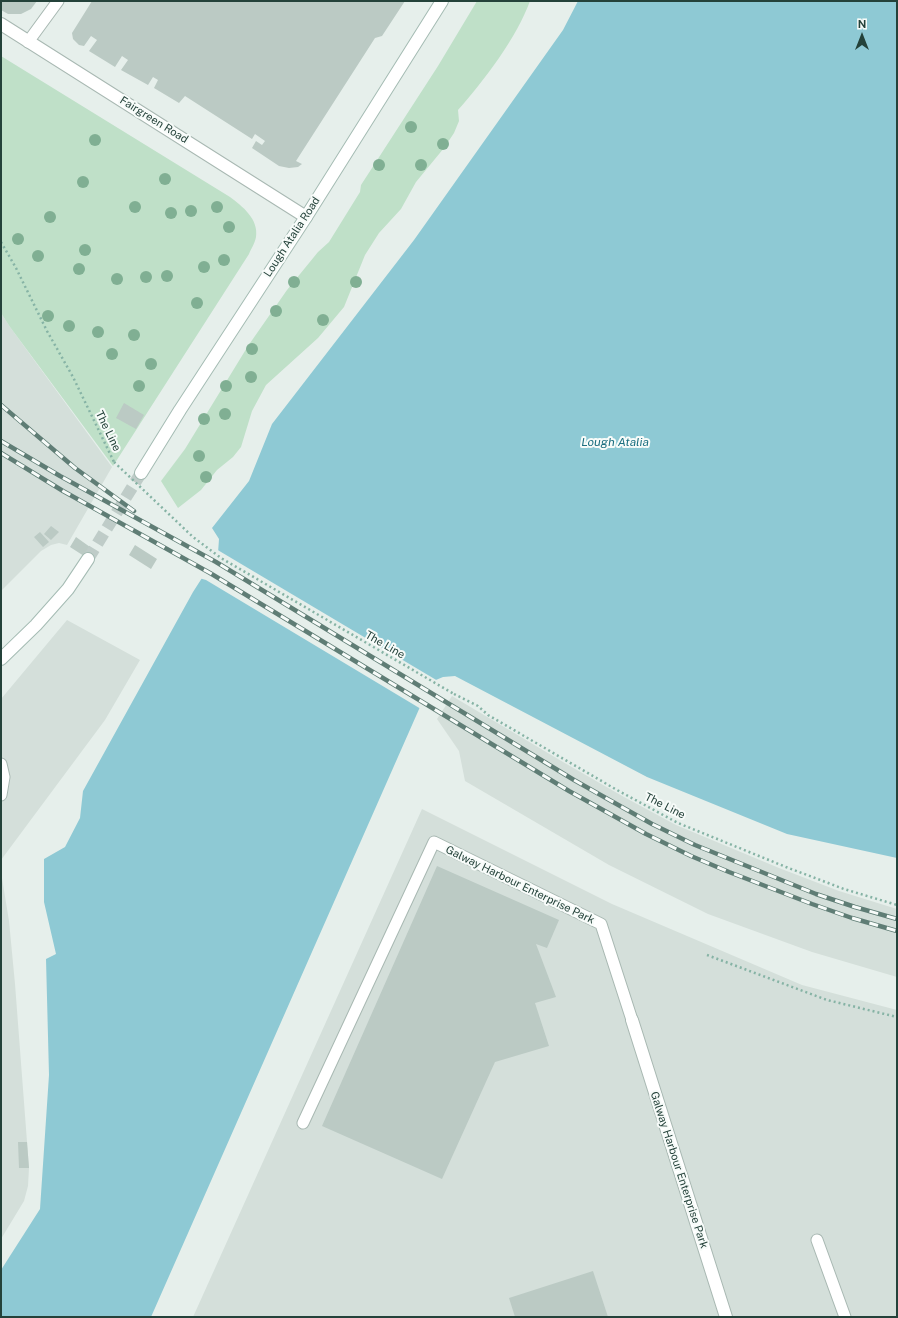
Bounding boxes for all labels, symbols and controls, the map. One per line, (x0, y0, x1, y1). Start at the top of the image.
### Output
north arrow (842, 16, 882, 56)
text: N (858, 18, 866, 30)
street label: Fairgreen Road (117, 94, 191, 146)
street label: Lough Atalia Road (261, 194, 323, 280)
street label: The Line (93, 409, 123, 453)
water label: Lough Atalia (581, 435, 649, 449)
street label: The Line (363, 628, 407, 662)
street label: The Line (643, 790, 687, 822)
street label: Galway Harbour Enterprise Park (443, 843, 597, 927)
street label: Galway Harbour Enterprise Park (647, 1090, 711, 1250)

